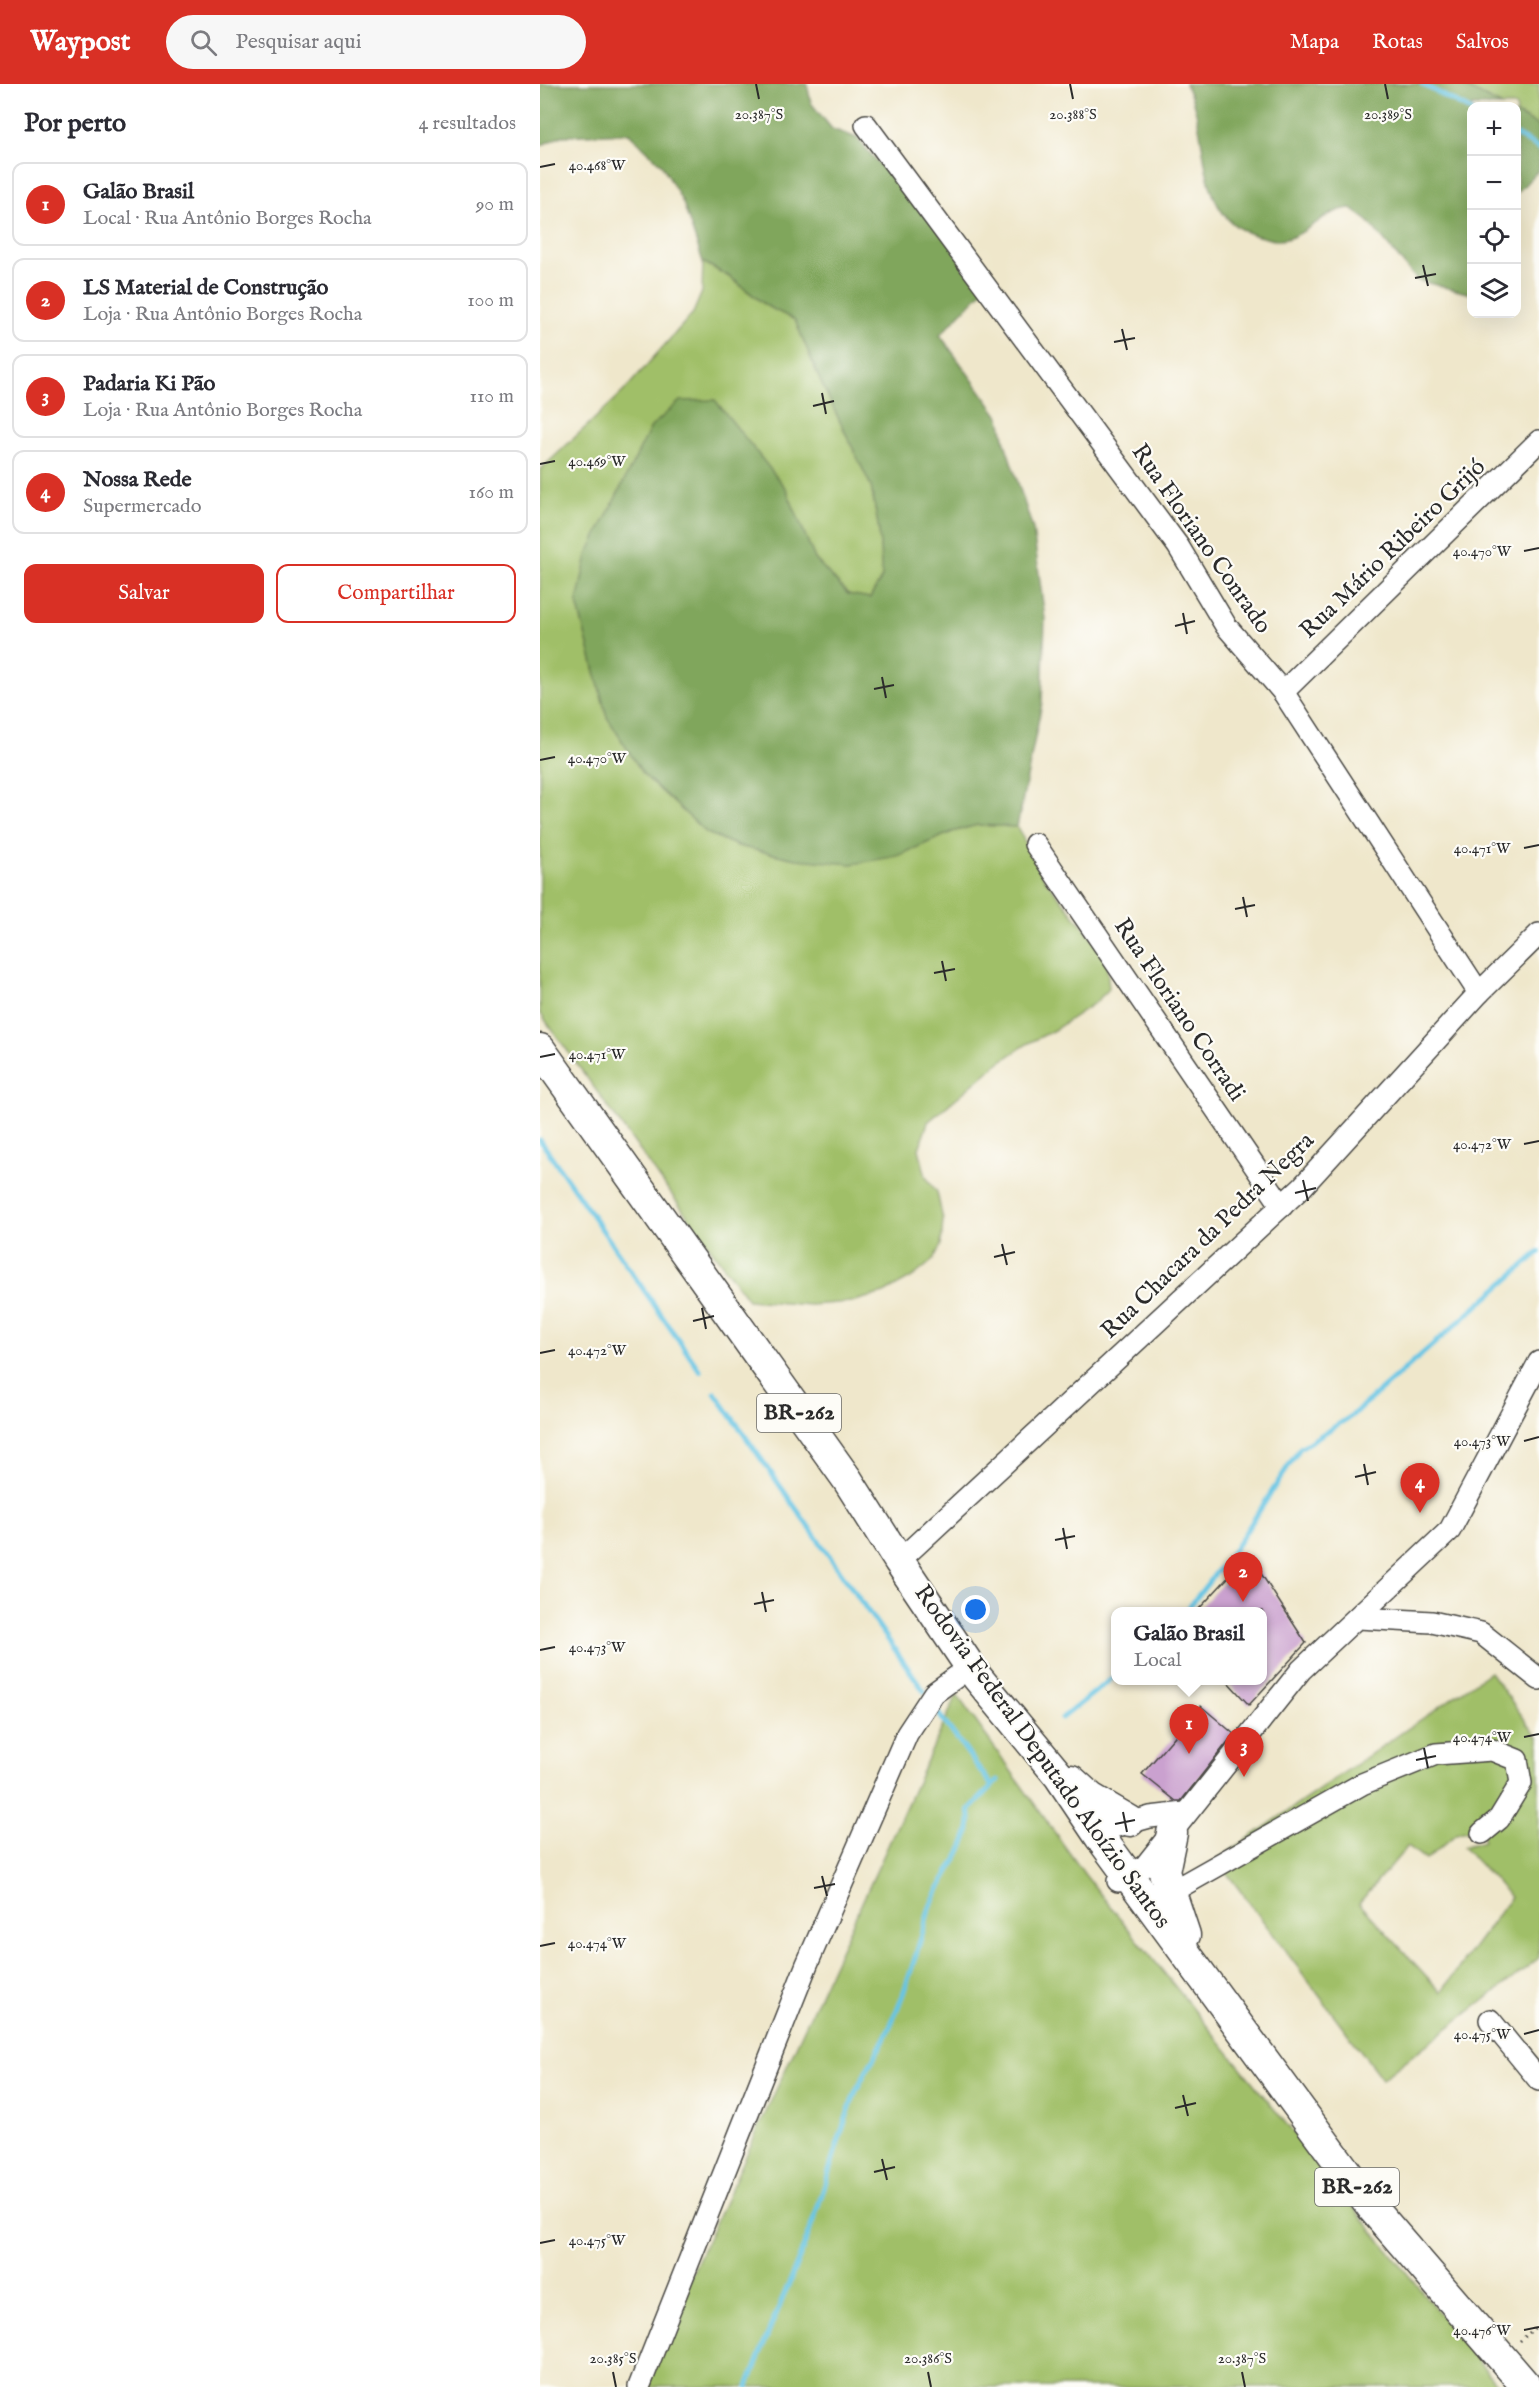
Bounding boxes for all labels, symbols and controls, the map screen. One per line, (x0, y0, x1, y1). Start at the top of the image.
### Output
search box (166, 15, 586, 69)
text: Waypost (30, 25, 130, 60)
icon: search (187, 26, 220, 59)
text: Pesquisar aqui (235, 28, 362, 56)
text: Mapa (1290, 29, 1339, 56)
text: Rotas (1372, 29, 1423, 56)
text: Salvos (1456, 29, 1509, 56)
map controls (1467, 102, 1521, 318)
button: + (1467, 102, 1521, 156)
text: 20.387°S (735, 105, 783, 124)
text: 20.388°S (1049, 105, 1097, 124)
text: 20.389°S (1364, 105, 1412, 124)
text: Por perto (24, 107, 126, 140)
text: 4 resultados (418, 111, 516, 136)
text: 40.468°W (569, 156, 626, 175)
button: − (1467, 156, 1521, 210)
text: Galão Brasil (83, 178, 194, 206)
text: 1 (42, 192, 49, 217)
text: 90 m (476, 192, 514, 217)
text: Local · Rua Antônio Borges Rocha (83, 206, 372, 231)
button: locate (1467, 210, 1521, 264)
button: layers (1467, 264, 1521, 318)
text: LS Material de Construção (83, 274, 328, 302)
text: 2 (41, 288, 50, 313)
text: 100 m (467, 288, 514, 313)
text: Loja · Rua Antônio Borges Rocha (83, 302, 362, 327)
text: Padaria Ki Pão (83, 370, 215, 398)
text: 3 (42, 384, 49, 409)
text: 110 m (470, 384, 514, 409)
text: Loja · Rua Antônio Borges Rocha (83, 398, 362, 423)
street label: Rua Floriano Conrado (1124, 438, 1278, 640)
text: 40.469°W (568, 452, 626, 471)
street label: Rua Mário Ribeiro Grijó (1293, 452, 1493, 646)
text: Nossa Rede (83, 466, 192, 494)
text: 4 (41, 480, 50, 505)
text: 160 m (468, 480, 514, 505)
text: Supermercado (83, 494, 202, 519)
text: 40.470°W (1453, 542, 1512, 561)
button: Salvar (24, 564, 264, 623)
button: Compartilhar (276, 564, 516, 623)
text: 40.470°W (568, 749, 627, 768)
text: 40.471°W (1454, 839, 1511, 858)
street label: Rua Floriano Corradi (1106, 912, 1252, 1108)
text: 40.471°W (569, 1045, 626, 1064)
street label: Rua Chacara da Pedra Negra (1095, 1125, 1322, 1346)
text: 40.472°W (1453, 1135, 1512, 1154)
text: 40.472°W (568, 1341, 627, 1360)
road number: BR-262 (757, 1394, 841, 1432)
text: 40.473°W (1454, 1432, 1511, 1451)
pin: 4 (1400, 1464, 1440, 1513)
pin: 2 (1224, 1552, 1262, 1602)
street label: Rodovia Federal Deputado Aloízio Santos (907, 1579, 1177, 1935)
your location (961, 1595, 990, 1624)
popup (1111, 1607, 1267, 1685)
text: Galão Brasil (1134, 1620, 1244, 1648)
text: 40.473°W (569, 1638, 626, 1657)
text: Local (1134, 1648, 1181, 1673)
pin: 1 (1170, 1704, 1208, 1754)
pin: 3 (1224, 1728, 1264, 1777)
text: 40.474°W (1453, 1728, 1512, 1747)
text: 40.474°W (568, 1934, 627, 1953)
text: 40.475°W (1454, 2025, 1511, 2044)
road number: BR-262 (1315, 2168, 1399, 2206)
text: 40.475°W (569, 2231, 626, 2250)
text: 40.476°W (1453, 2321, 1511, 2340)
text: 20.385°S (590, 2349, 637, 2368)
text: 20.386°S (904, 2349, 952, 2368)
text: 20.387°S (1218, 2349, 1266, 2368)

